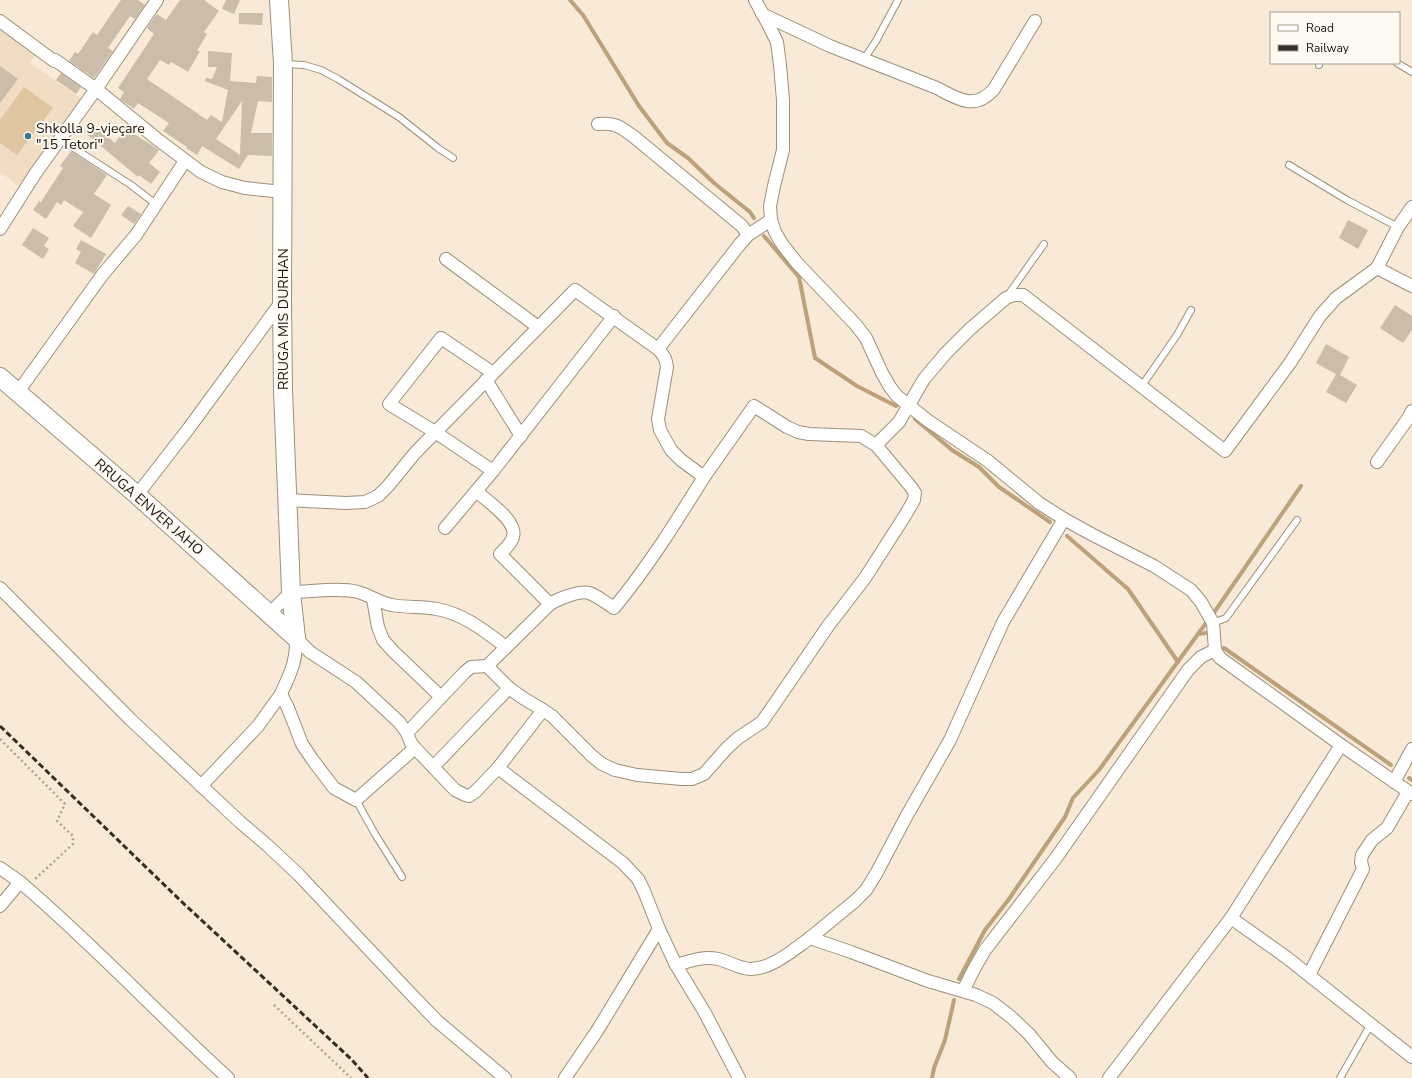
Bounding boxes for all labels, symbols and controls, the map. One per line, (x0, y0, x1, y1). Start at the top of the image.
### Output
legend (1270, 12, 1400, 64)
text: Road (1306, 20, 1334, 36)
text: Railway (1306, 40, 1350, 56)
place label: Shkolla 9-vjeçare "15 Tetori" (36, 119, 145, 154)
marker: Shkolla 9-vjeçare "15 Tetori" (23, 131, 33, 141)
street label: RRUGA MIS DURHAN (274, 248, 293, 390)
street label: RRUGA ENVER JAHO (91, 454, 207, 560)

